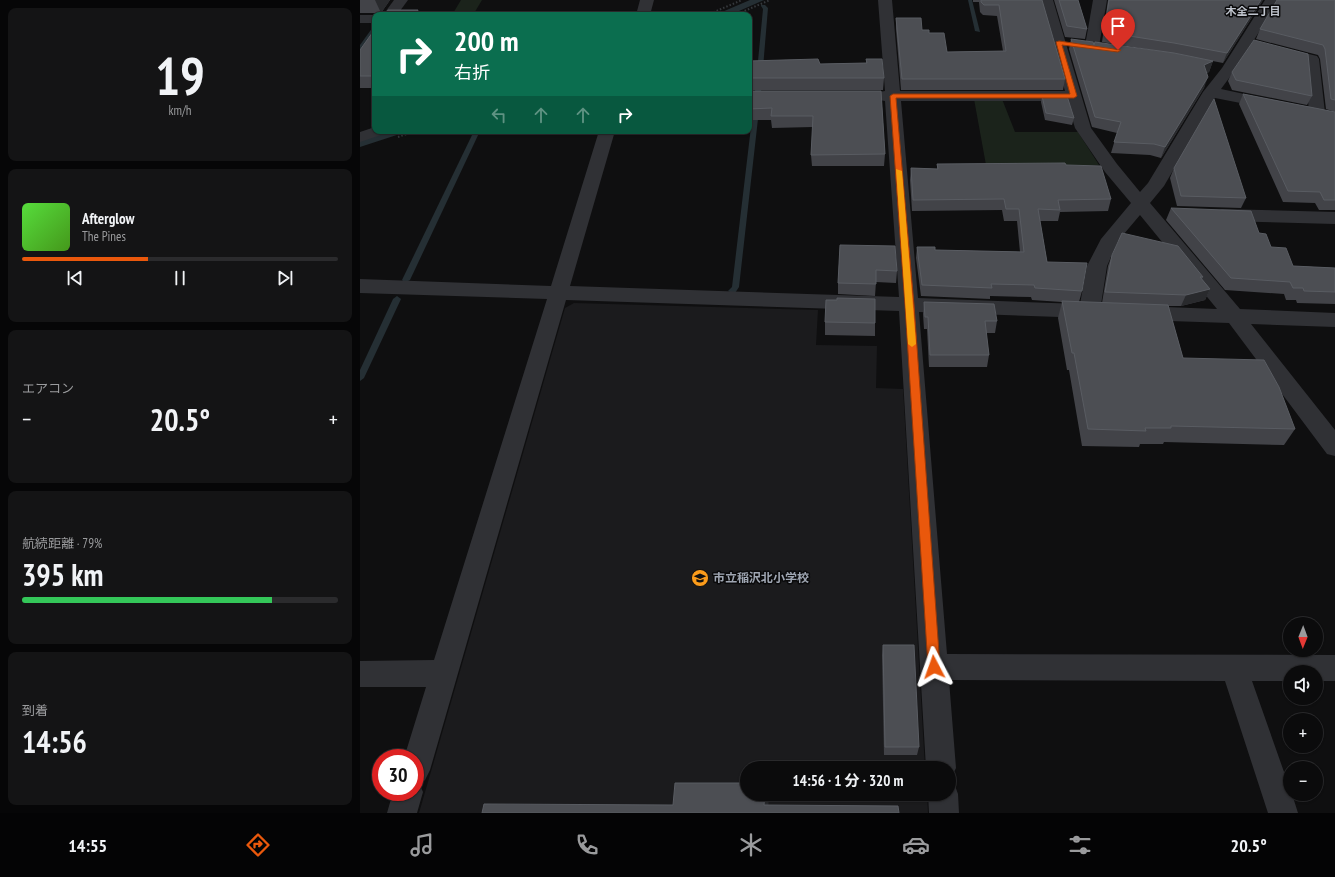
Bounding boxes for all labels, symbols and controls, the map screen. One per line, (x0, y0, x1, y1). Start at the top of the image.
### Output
district label: 木全二丁目 (1226, 4, 1281, 18)
pin (1101, 9, 1135, 50)
icon: arrive (1107, 15, 1129, 37)
text: 200 m (454, 22, 518, 59)
icon: right (388, 28, 440, 80)
text: 19 (155, 42, 205, 109)
text: 右折 (454, 61, 490, 84)
text: km/h (168, 102, 192, 119)
icon: left (488, 104, 510, 126)
icon: ahead (530, 104, 552, 126)
icon: ahead (572, 104, 594, 126)
icon: right (614, 104, 636, 126)
text: Afterglow (82, 209, 134, 228)
text: The Pines (82, 228, 126, 245)
icon: previous (64, 267, 86, 289)
icon: pause (169, 267, 191, 289)
icon: next (274, 267, 296, 289)
text: エアコン (22, 380, 74, 397)
text: 20.5° (150, 400, 210, 439)
text: − (22, 405, 31, 433)
text: + (329, 405, 338, 433)
text: 航続距離 · 79% (22, 535, 102, 552)
text: 395 km (22, 555, 103, 594)
school or university icon: 市立稲沢北小学校 (690, 568, 710, 588)
place label: 市立稲沢北小学校 (713, 570, 809, 585)
north arrow (1283, 617, 1323, 657)
map controls (1283, 617, 1323, 801)
position arrow (913, 646, 955, 688)
button: sound (1283, 665, 1323, 705)
text: 到着 (22, 702, 48, 719)
button: + (1283, 713, 1323, 753)
text: 14:56 (22, 722, 87, 761)
speed limit sign: 30 (372, 749, 424, 801)
button: − (1283, 761, 1323, 801)
text: 14:56 · 1 分 · 320 m (793, 771, 903, 790)
icon: directions (244, 831, 272, 859)
icon: music (408, 831, 436, 859)
icon: phone (573, 831, 601, 859)
icon: climate (737, 831, 765, 859)
icon: car (902, 831, 930, 859)
icon: filters (1066, 831, 1094, 859)
text: 14:55 (68, 834, 107, 857)
text: 20.5° (1231, 834, 1267, 857)

